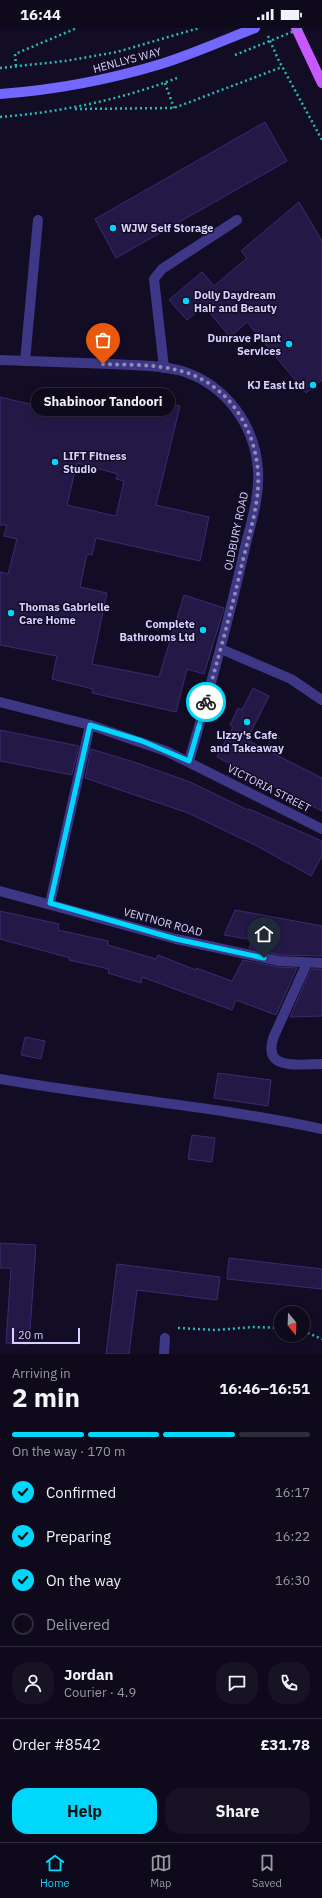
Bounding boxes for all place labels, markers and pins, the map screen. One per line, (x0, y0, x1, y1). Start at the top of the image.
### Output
place label: WJW Self Storage (121, 221, 213, 235)
marker: WJW Self Storage (108, 223, 118, 233)
place label: Dolly Daydream Hair and Beauty (194, 288, 277, 315)
marker: Dolly Daydream Hair and Beauty (181, 296, 191, 306)
pin (86, 323, 120, 364)
place label: Dunrave Plant Services (208, 331, 281, 358)
marker: Dunrave Plant Services (284, 339, 294, 349)
place label: KJ East Ltd (247, 378, 305, 392)
marker: KJ East Ltd (308, 380, 318, 390)
callout: Shabinoor Tandoori (31, 388, 175, 416)
place label: LIFT Fitness Studio (63, 449, 127, 476)
marker: LIFT Fitness Studio (50, 457, 60, 467)
place label: Thomas Gabrielle Care Home (19, 600, 110, 627)
marker: Thomas Gabrielle Care Home (6, 608, 16, 618)
place label: Complete Bathrooms Ltd (119, 617, 195, 644)
marker: Complete Bathrooms Ltd (198, 625, 208, 635)
marker: Lizzy's Cafe and Takeaway (242, 717, 252, 727)
place label: Lizzy's Cafe and Takeaway (210, 728, 284, 755)
pin (247, 917, 281, 958)

